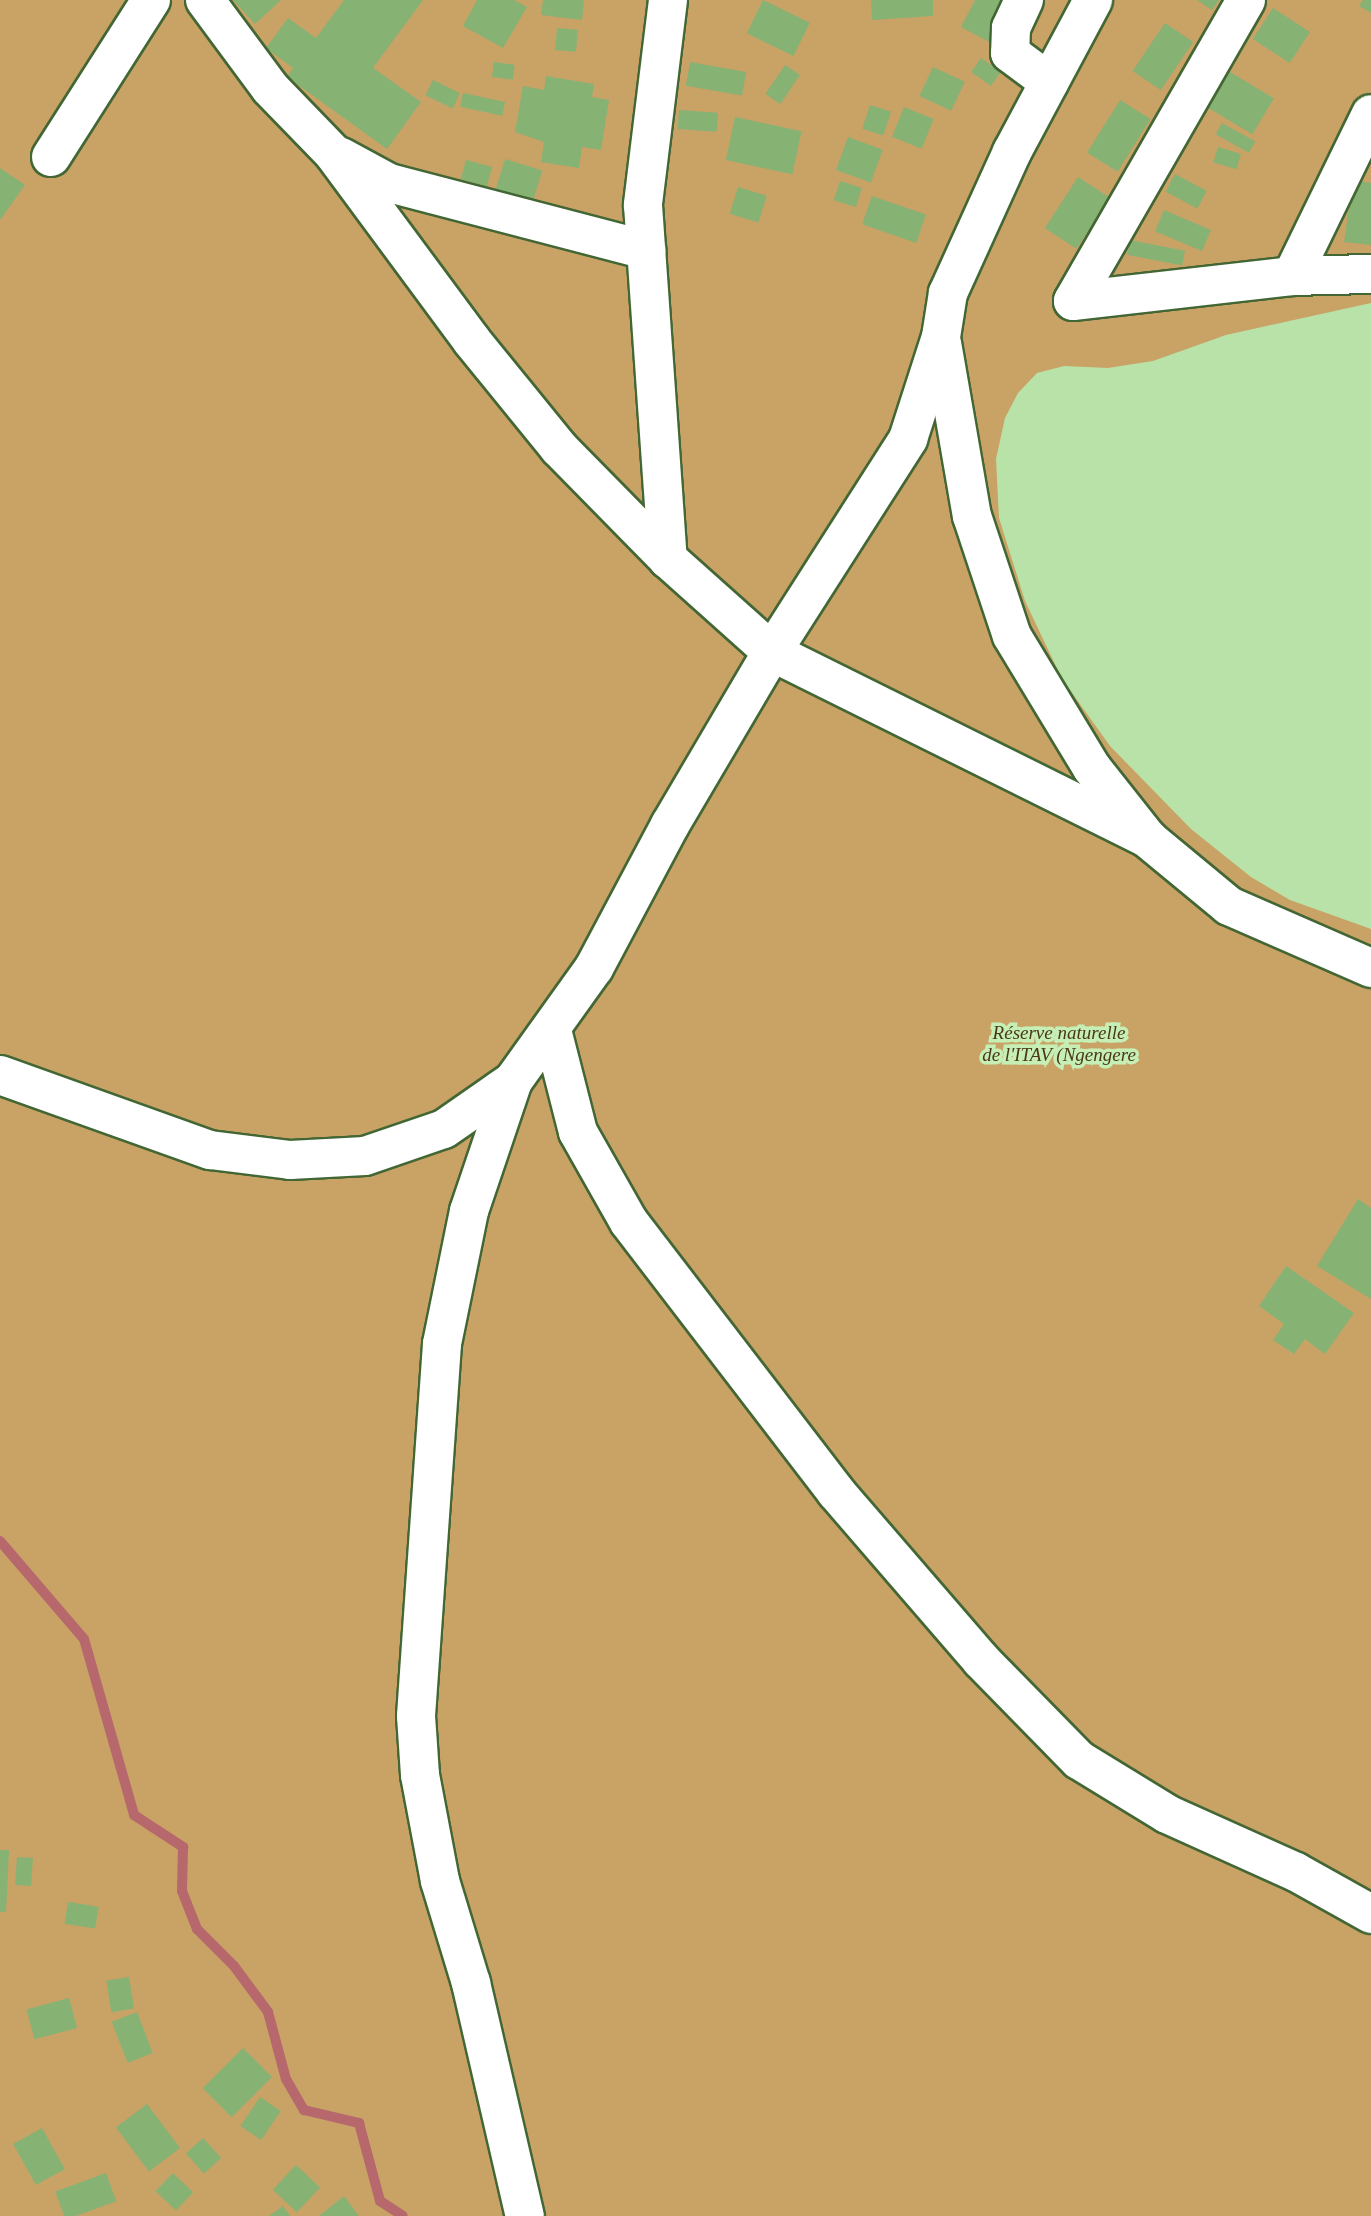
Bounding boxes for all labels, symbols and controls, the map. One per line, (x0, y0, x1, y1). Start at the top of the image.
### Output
park label: Réserve naturelle de l'ITAV (Ngengere (982, 1022, 1136, 1066)

